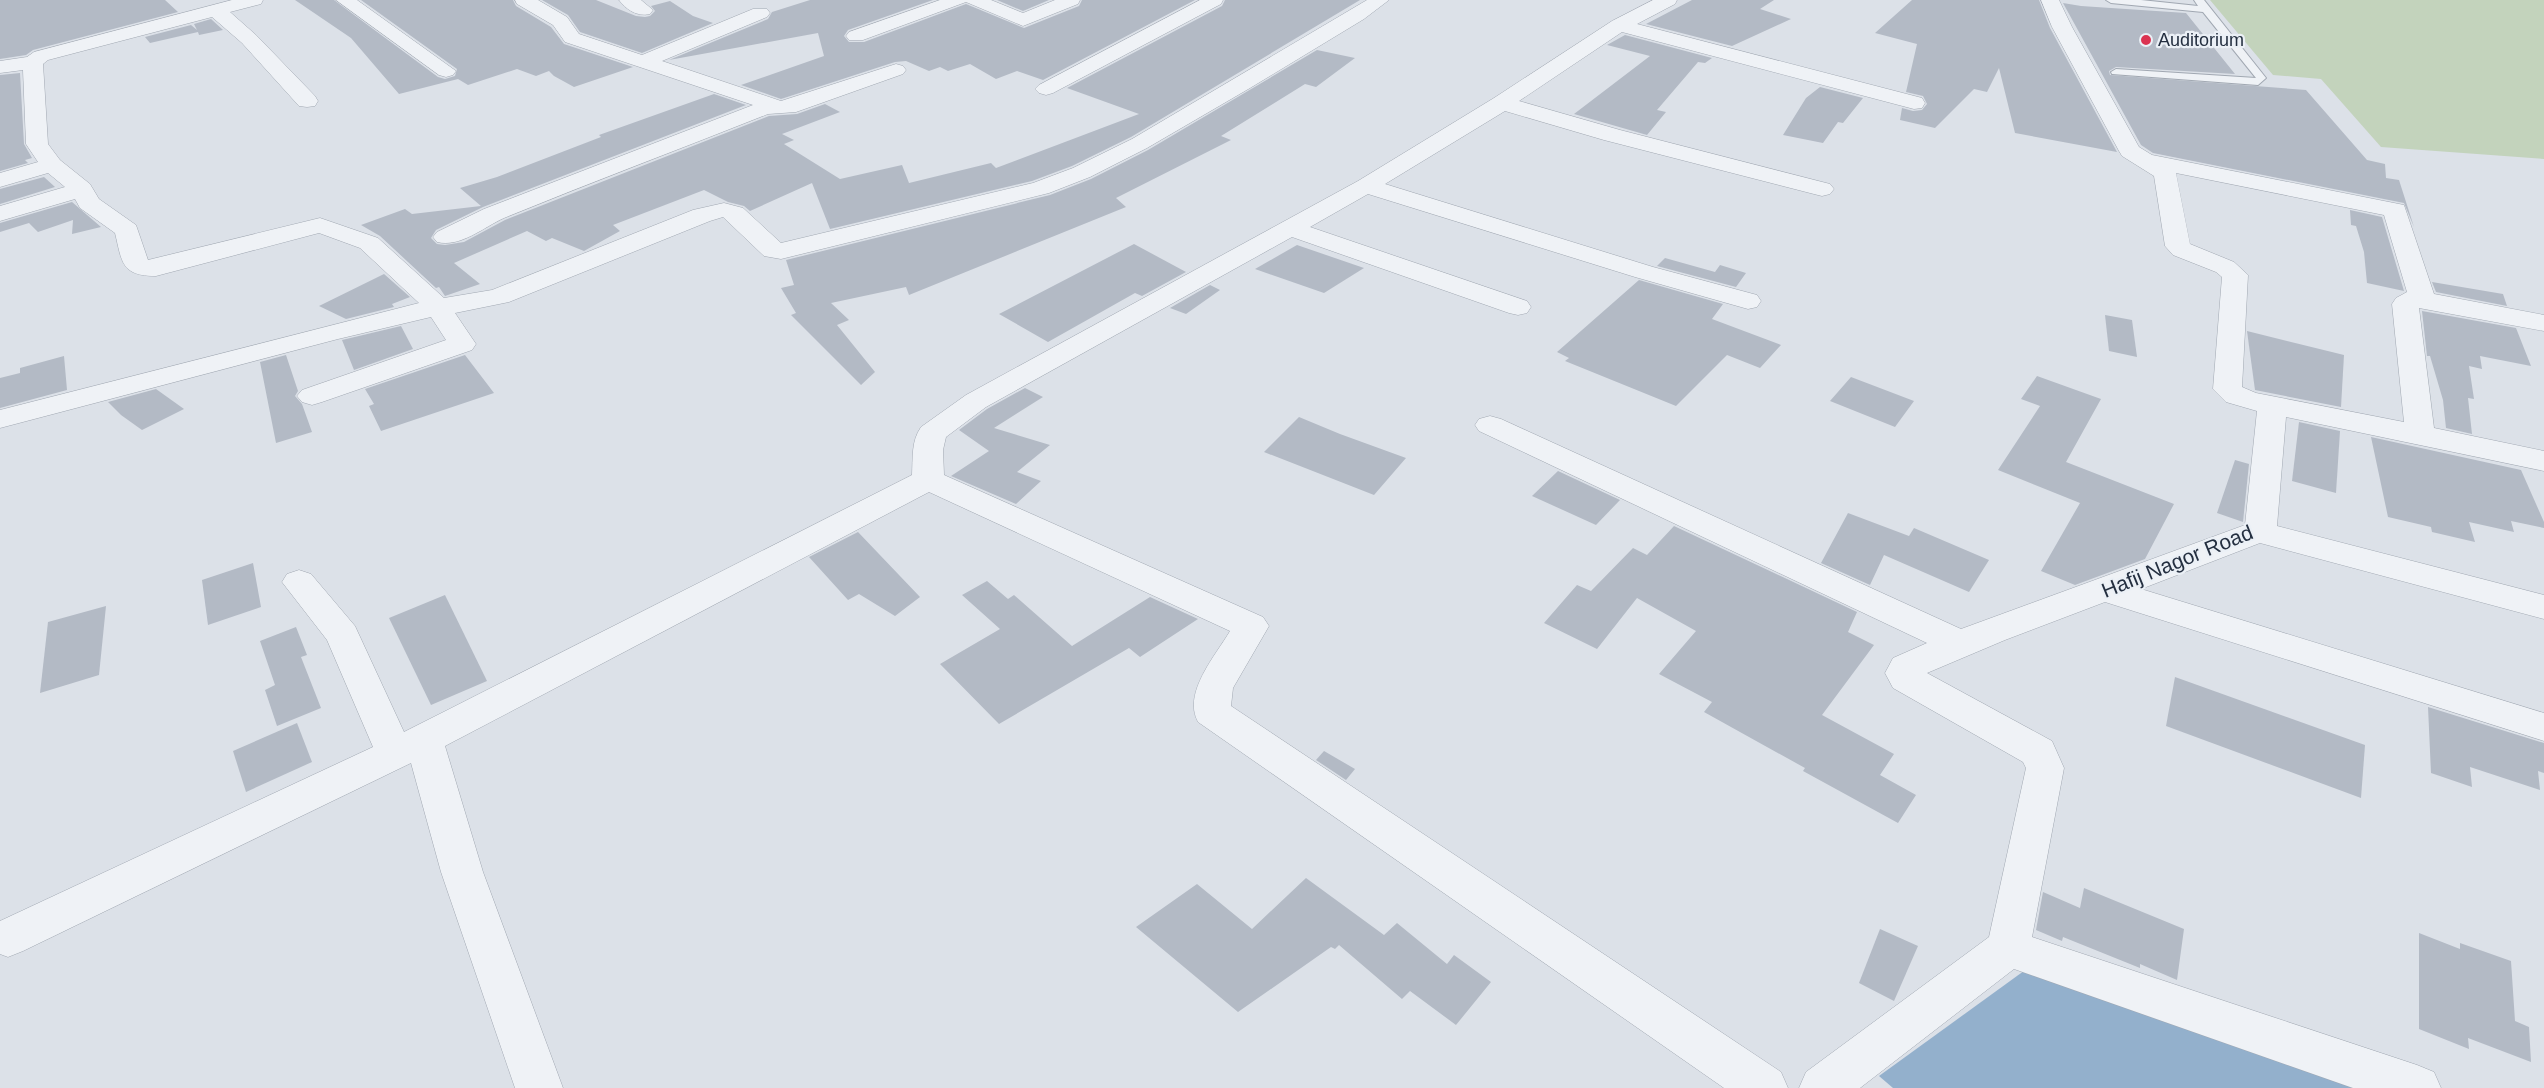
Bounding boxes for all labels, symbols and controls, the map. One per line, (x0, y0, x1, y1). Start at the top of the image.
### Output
place label: Auditorium (2158, 30, 2244, 50)
marker: Auditorium (2139, 33, 2153, 47)
street label: Hafij Nagor Road (2098, 520, 2256, 602)

